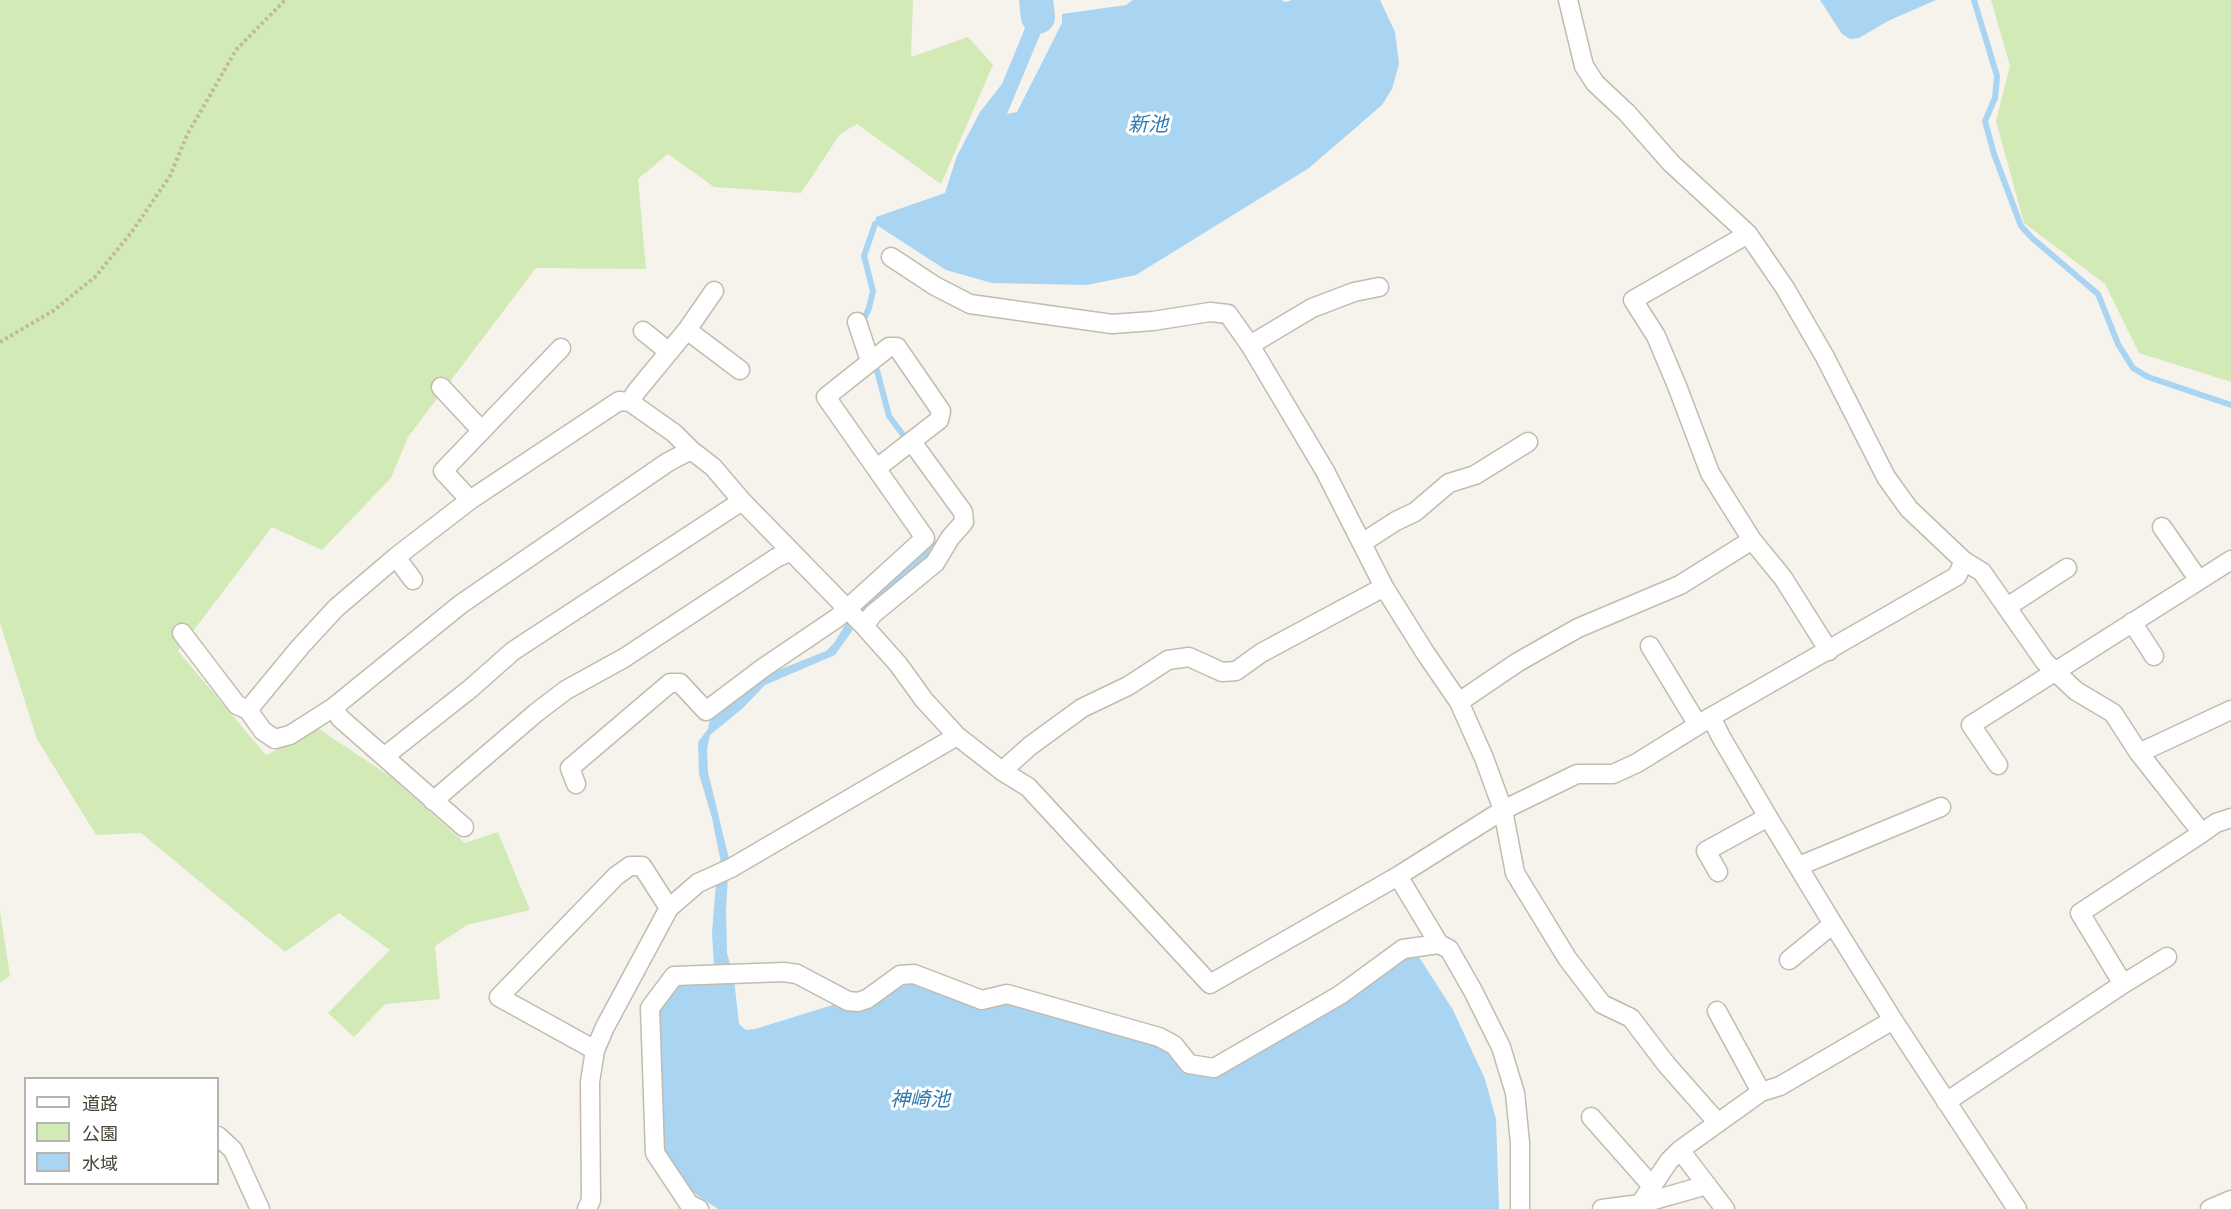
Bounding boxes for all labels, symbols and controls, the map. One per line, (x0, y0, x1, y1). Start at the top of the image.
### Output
water label: 新池 (1128, 113, 1168, 137)
legend (24, 1077, 219, 1185)
water label: 神崎池 (890, 1088, 950, 1112)
text: 道路 (82, 1091, 118, 1115)
text: 公園 (82, 1121, 118, 1145)
text: 水域 (82, 1151, 118, 1175)

